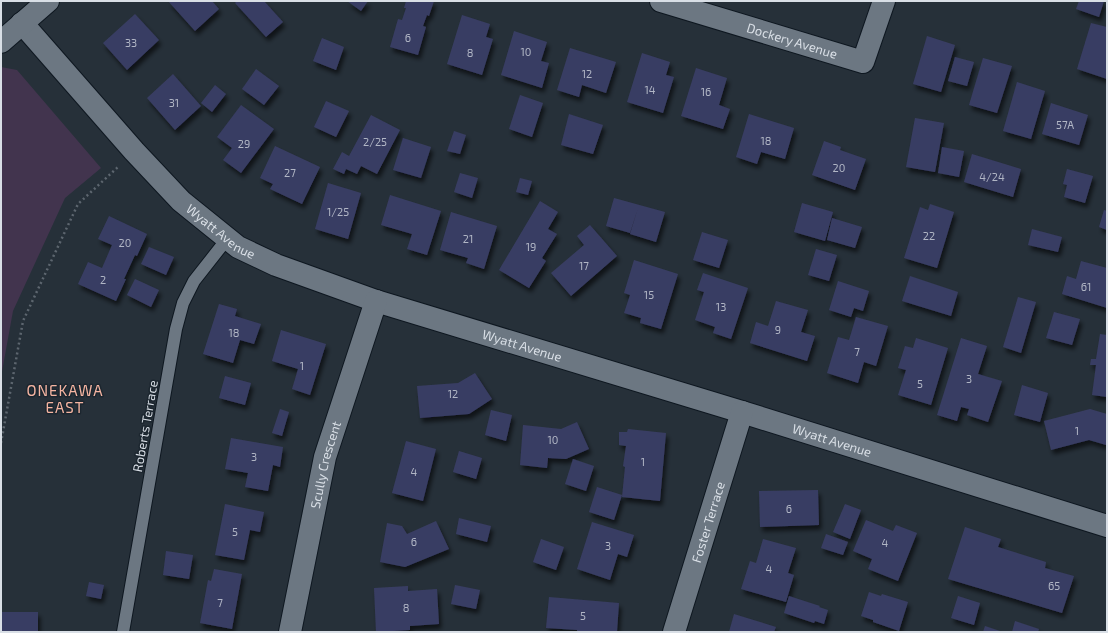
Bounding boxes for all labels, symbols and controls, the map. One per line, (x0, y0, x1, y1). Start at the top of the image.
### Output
street label: Dockery Avenue (745, 19, 839, 62)
house number: 6 (405, 31, 411, 44)
house number: 33 (125, 36, 137, 49)
house number: 10 (520, 45, 532, 58)
house number: 8 (467, 46, 473, 59)
house number: 12 (582, 67, 592, 80)
house number: 14 (644, 83, 656, 96)
house number: 16 (701, 85, 711, 98)
house number: 31 (169, 96, 179, 109)
house number: 57A (1056, 118, 1074, 131)
house number: 18 (760, 134, 772, 147)
house number: 2/25 (363, 135, 387, 148)
house number: 29 (238, 137, 250, 150)
house number: 20 (833, 161, 845, 174)
house number: 27 (284, 166, 296, 179)
house number: 4/24 (979, 170, 1005, 183)
street label: Wyatt Avenue (183, 200, 258, 262)
house number: 1/25 (327, 205, 349, 218)
house number: 22 (923, 229, 935, 242)
house number: 21 (463, 232, 473, 245)
house number: 20 (119, 236, 131, 249)
house number: 19 (526, 240, 536, 253)
house number: 17 (579, 259, 589, 272)
house number: 2 (100, 273, 106, 286)
house number: 61 (1081, 280, 1091, 293)
house number: 15 (644, 288, 654, 301)
house number: 13 (716, 300, 726, 313)
house number: 9 (775, 323, 781, 336)
house number: 18 (228, 326, 240, 339)
street label: Wyatt Avenue (480, 326, 564, 365)
house number: 7 (854, 345, 860, 358)
house number: 1 (300, 359, 304, 372)
house number: 3 (966, 372, 972, 385)
house number: 5 (917, 377, 923, 390)
street label: Roberts Terrace (129, 379, 161, 473)
district label: ONEKAWA EAST (26, 381, 104, 416)
house number: 12 (448, 387, 458, 400)
street label: Scully Crescent (307, 419, 344, 510)
street label: Wyatt Avenue (790, 420, 874, 460)
house number: 1 (1075, 424, 1079, 437)
house number: 10 (547, 433, 559, 446)
house number: 3 (251, 450, 257, 463)
house number: 1 (641, 455, 645, 468)
house number: 4 (411, 465, 418, 478)
street label: Foster Terrace (688, 480, 728, 565)
house number: 6 (786, 502, 792, 515)
house number: 5 (232, 525, 238, 538)
house number: 6 (411, 535, 417, 548)
house number: 4 (882, 536, 889, 549)
house number: 3 (605, 539, 611, 552)
house number: 4 (766, 562, 773, 575)
house number: 65 (1048, 579, 1060, 592)
house number: 7 (217, 596, 223, 609)
house number: 8 (403, 601, 409, 614)
house number: 5 (580, 609, 586, 622)

